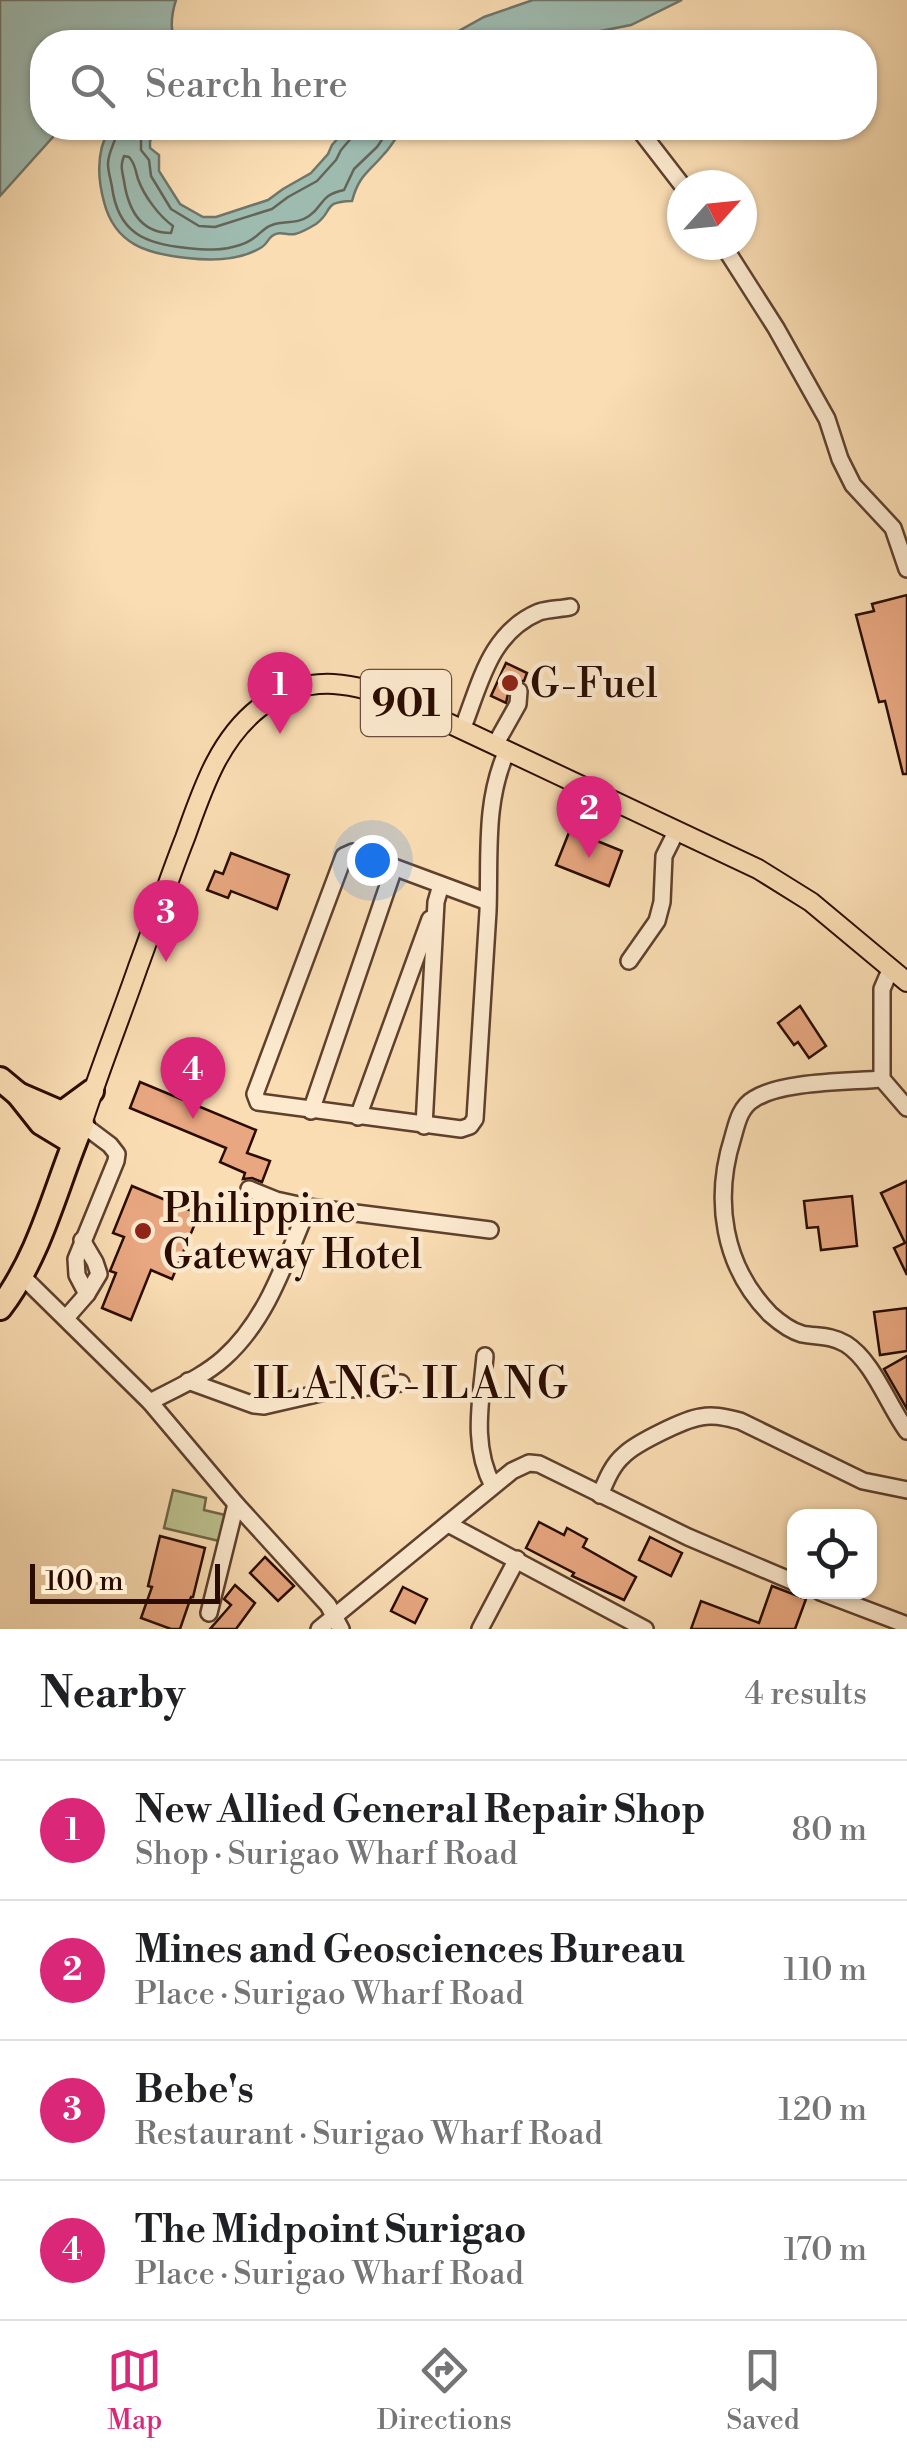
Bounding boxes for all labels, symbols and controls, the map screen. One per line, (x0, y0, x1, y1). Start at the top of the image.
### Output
search box (30, 30, 877, 140)
icon: search (65, 58, 120, 113)
text: Search here (145, 62, 348, 109)
north arrow (667, 170, 757, 260)
pin: 1 (248, 652, 312, 734)
place label: G-Fuel (530, 660, 658, 710)
road number: 901 (361, 670, 451, 736)
marker: G-Fuel (499, 672, 521, 694)
pin: 2 (556, 776, 622, 858)
your location (347, 835, 398, 886)
pin: 3 (134, 880, 198, 962)
pin: 4 (160, 1036, 226, 1119)
place label: Philippine Gateway Hotel (163, 1185, 422, 1282)
marker: Philippine Gateway Hotel (132, 1220, 154, 1242)
district label: ILANG-ILANG (254, 1359, 570, 1412)
map controls (787, 1509, 877, 1599)
button: locate (787, 1509, 877, 1599)
scale bar (30, 1559, 220, 1604)
text: 100 m (45, 1564, 124, 1599)
text: Nearby (40, 1668, 185, 1721)
text: 4 results (745, 1674, 867, 1714)
text: New Allied General Repair Shop (135, 1787, 706, 1834)
text: 1 (65, 1810, 80, 1850)
text: 80 m (792, 1810, 867, 1850)
text: Shop · Surigao Wharf Road (135, 1834, 518, 1874)
text: Mines and Geosciences Bureau (135, 1927, 685, 1974)
text: 2 (62, 1950, 83, 1990)
text: 110 m (784, 1950, 867, 1990)
text: Place · Surigao Wharf Road (135, 1974, 524, 2014)
text: Bebe's (135, 2067, 254, 2114)
text: 3 (63, 2090, 82, 2130)
text: 120 m (778, 2090, 867, 2130)
text: Restaurant · Surigao Wharf Road (135, 2114, 603, 2154)
text: The Midpoint Surigao (135, 2207, 526, 2254)
text: 4 (62, 2230, 83, 2270)
text: 170 m (784, 2230, 867, 2270)
text: Place · Surigao Wharf Road (135, 2254, 524, 2294)
tab: Map (107, 2343, 162, 2438)
tab: Directions (377, 2343, 512, 2438)
tab: Saved (726, 2343, 800, 2438)

